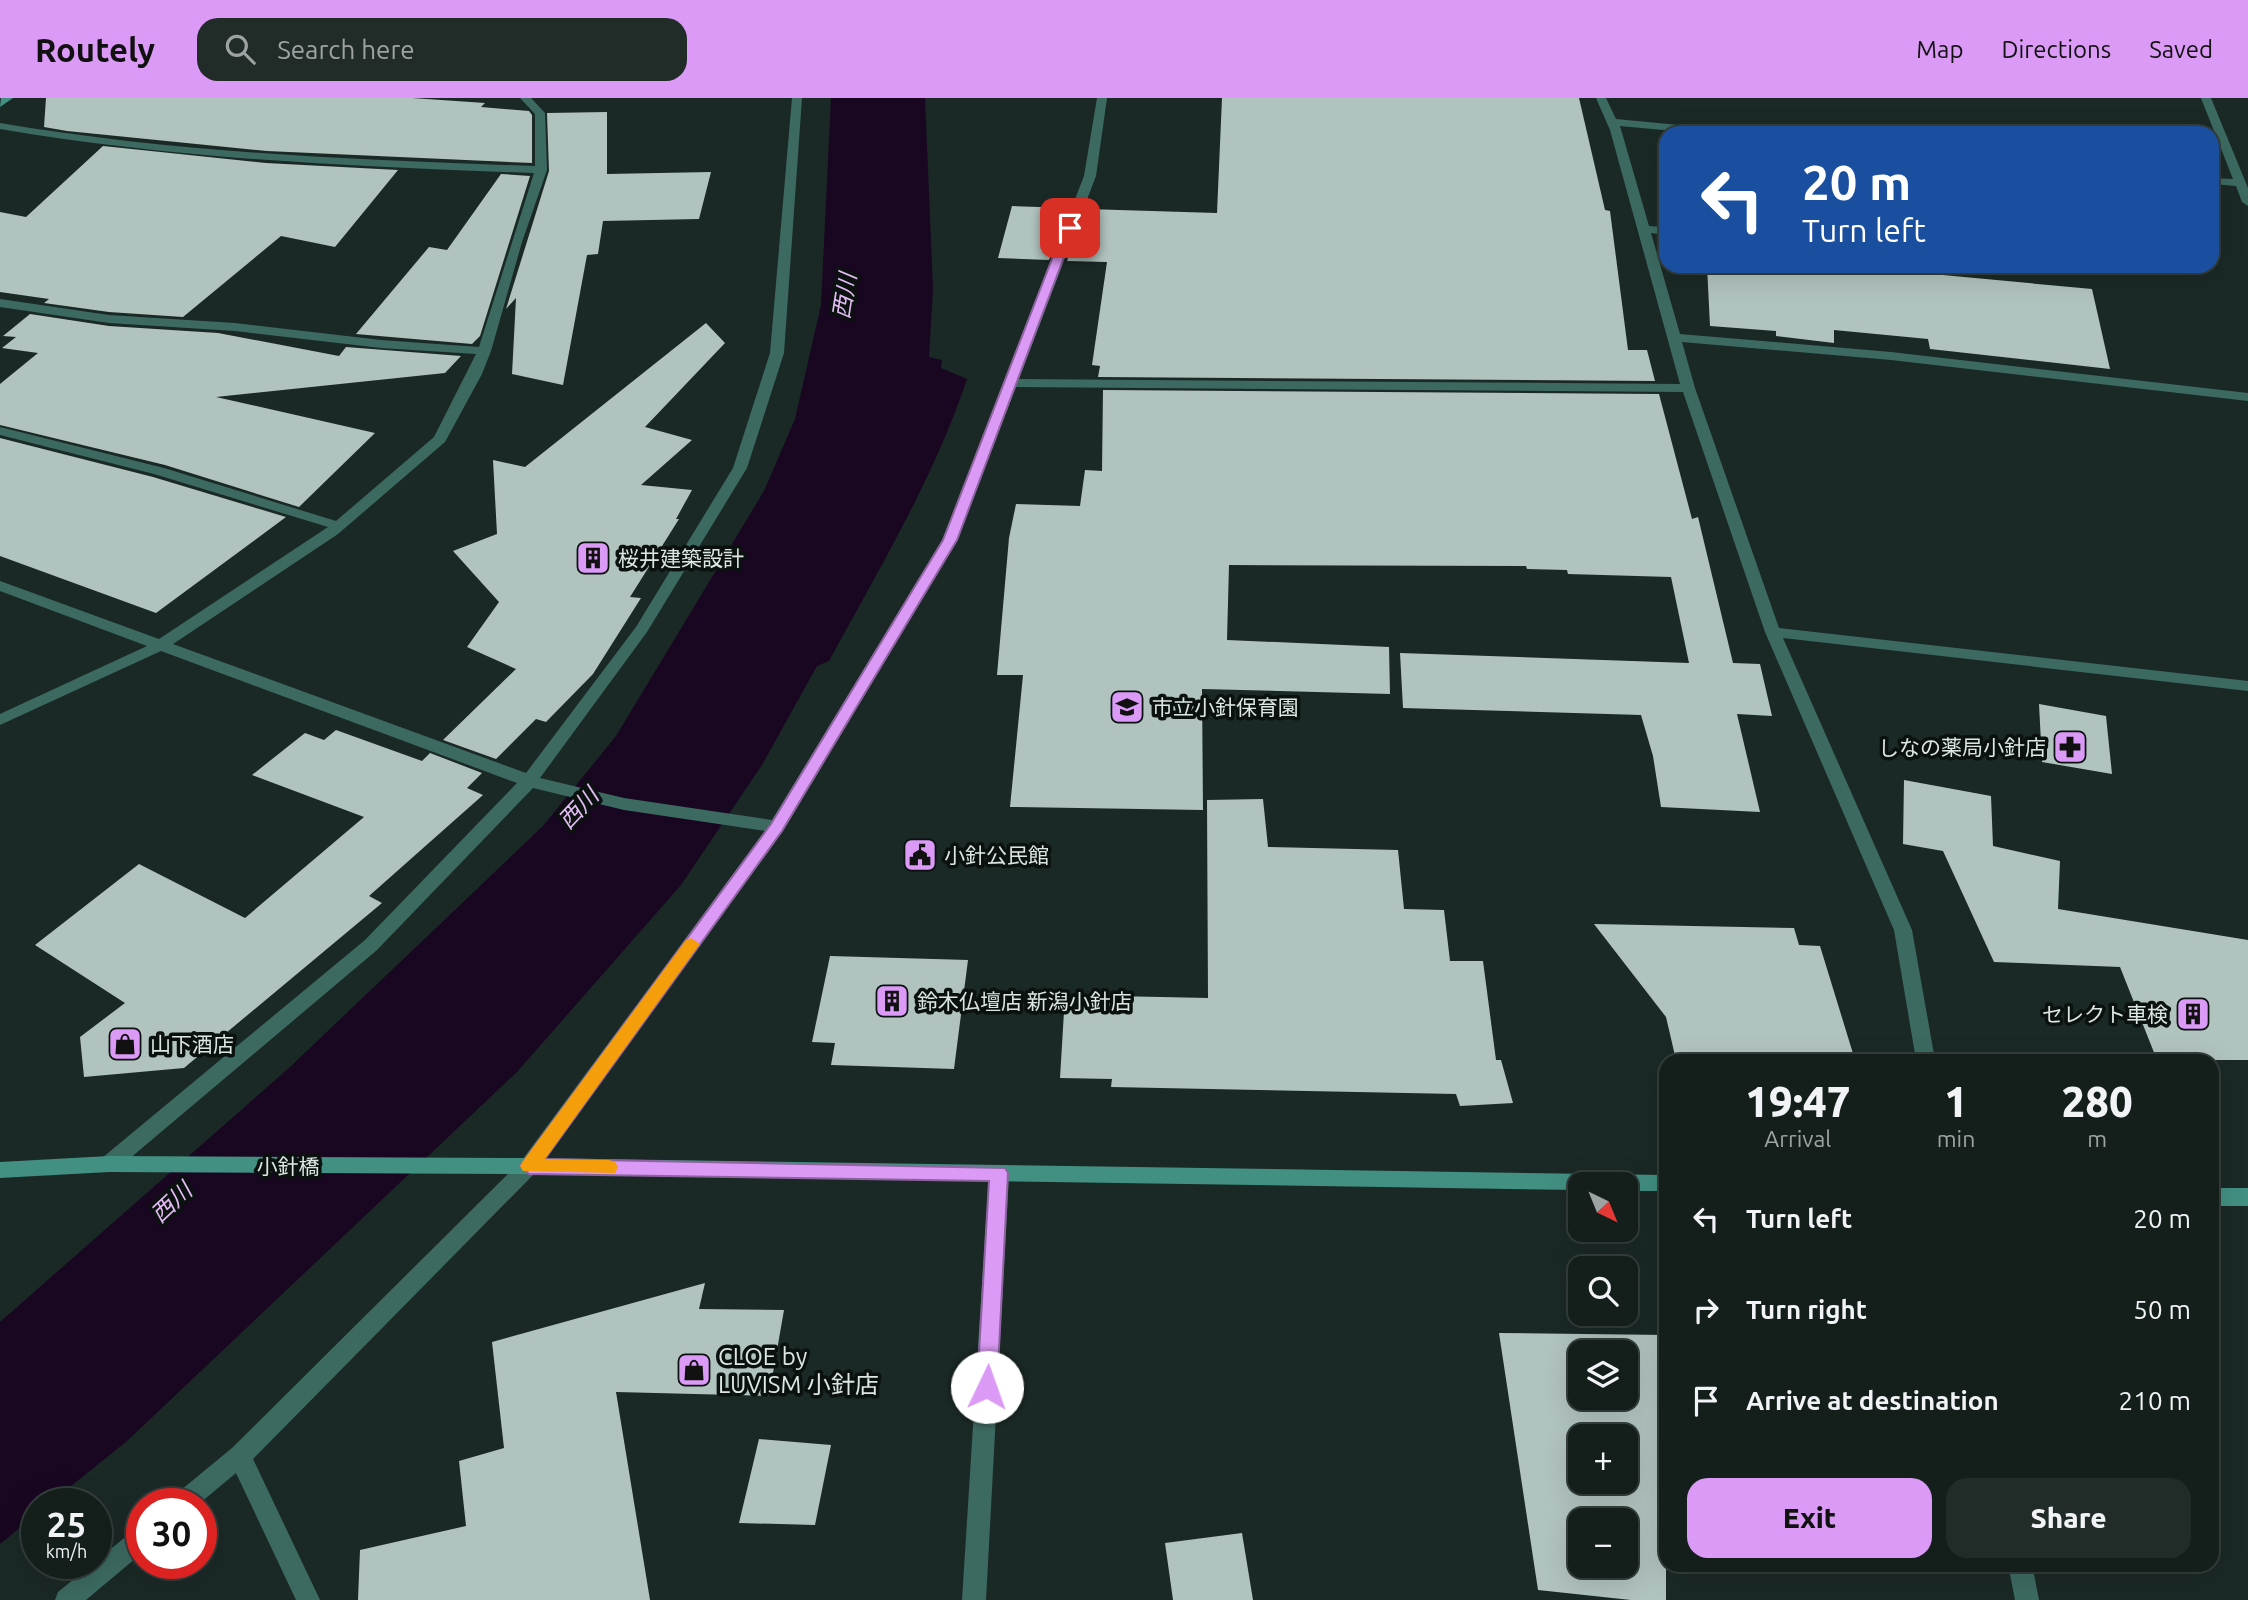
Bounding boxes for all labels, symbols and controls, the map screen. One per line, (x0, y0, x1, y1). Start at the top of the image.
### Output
search box (197, 18, 687, 81)
icon: search (221, 30, 259, 68)
text: Routely (35, 31, 155, 68)
text: Search here (277, 35, 415, 64)
text: Map (1916, 36, 1963, 63)
text: Directions (2001, 36, 2111, 63)
text: Saved (2149, 36, 2213, 63)
icon: left (1687, 154, 1778, 245)
text: 20 m (1802, 154, 1911, 209)
pin (1040, 198, 1100, 258)
icon: arrive (1051, 209, 1089, 247)
text: Turn left (1802, 212, 1926, 248)
water label: 西川 (828, 268, 860, 321)
building icon: 桜井建築設計 (574, 539, 612, 577)
place label: 桜井建築設計 (618, 546, 744, 570)
school or university icon: 市立小針保育園 (1108, 688, 1146, 726)
place label: 市立小針保育園 (1152, 695, 1299, 719)
pharmacy icon: しなの薬局小針店 (2051, 728, 2089, 766)
place label: しなの薬局小針店 (1878, 735, 2046, 759)
water label: 西川 (553, 780, 605, 833)
public building icon: 小針公民館 (901, 836, 939, 874)
place label: 小針公民館 (944, 843, 1049, 867)
building icon: 鈴木仏壇店 新潟小針店 (873, 982, 911, 1020)
place label: 鈴木仏壇店 新潟小針店 (917, 989, 1132, 1013)
building icon: セレクト車検 (2174, 995, 2212, 1033)
place label: セレクト車検 (2042, 1002, 2168, 1026)
shop icon: 山下酒店 (106, 1025, 144, 1063)
place label: 山下酒店 (150, 1032, 234, 1056)
text: 19:47 (1745, 1078, 1850, 1125)
text: 1 (1944, 1078, 1968, 1125)
text: 280 (2062, 1078, 2133, 1125)
text: Arrival (1764, 1126, 1831, 1151)
text: min (1937, 1126, 1975, 1151)
text: m (2087, 1126, 2107, 1151)
street label: 小針橋 (257, 1154, 320, 1178)
north arrow (1568, 1172, 1638, 1242)
map controls (1568, 1172, 1638, 1578)
water label: 西川 (146, 1175, 199, 1227)
icon: left (1687, 1200, 1725, 1238)
text: Turn left (1746, 1204, 1852, 1233)
text: 20 m (2133, 1204, 2191, 1233)
button: search (1568, 1256, 1638, 1326)
icon: right (1687, 1291, 1725, 1329)
text: Turn right (1746, 1295, 1867, 1324)
text: 50 m (2133, 1295, 2191, 1324)
button: layers (1568, 1340, 1638, 1410)
place label: CLOE by LUVISM 小針店 (718, 1343, 879, 1398)
position arrow (950, 1350, 1024, 1424)
shop icon: CLOE by LUVISM 小針店 (675, 1351, 713, 1389)
icon: arrive (1687, 1382, 1725, 1420)
text: Arrive at destination (1746, 1386, 1999, 1415)
text: 210 m (2119, 1386, 2191, 1415)
button: + (1568, 1424, 1638, 1494)
button: Exit (1687, 1478, 1932, 1558)
button: Share (1946, 1478, 2191, 1558)
speed limit sign: 30 (126, 1488, 217, 1579)
text: 25 (47, 1504, 86, 1544)
button: − (1568, 1508, 1638, 1578)
text: km/h (46, 1541, 87, 1561)

